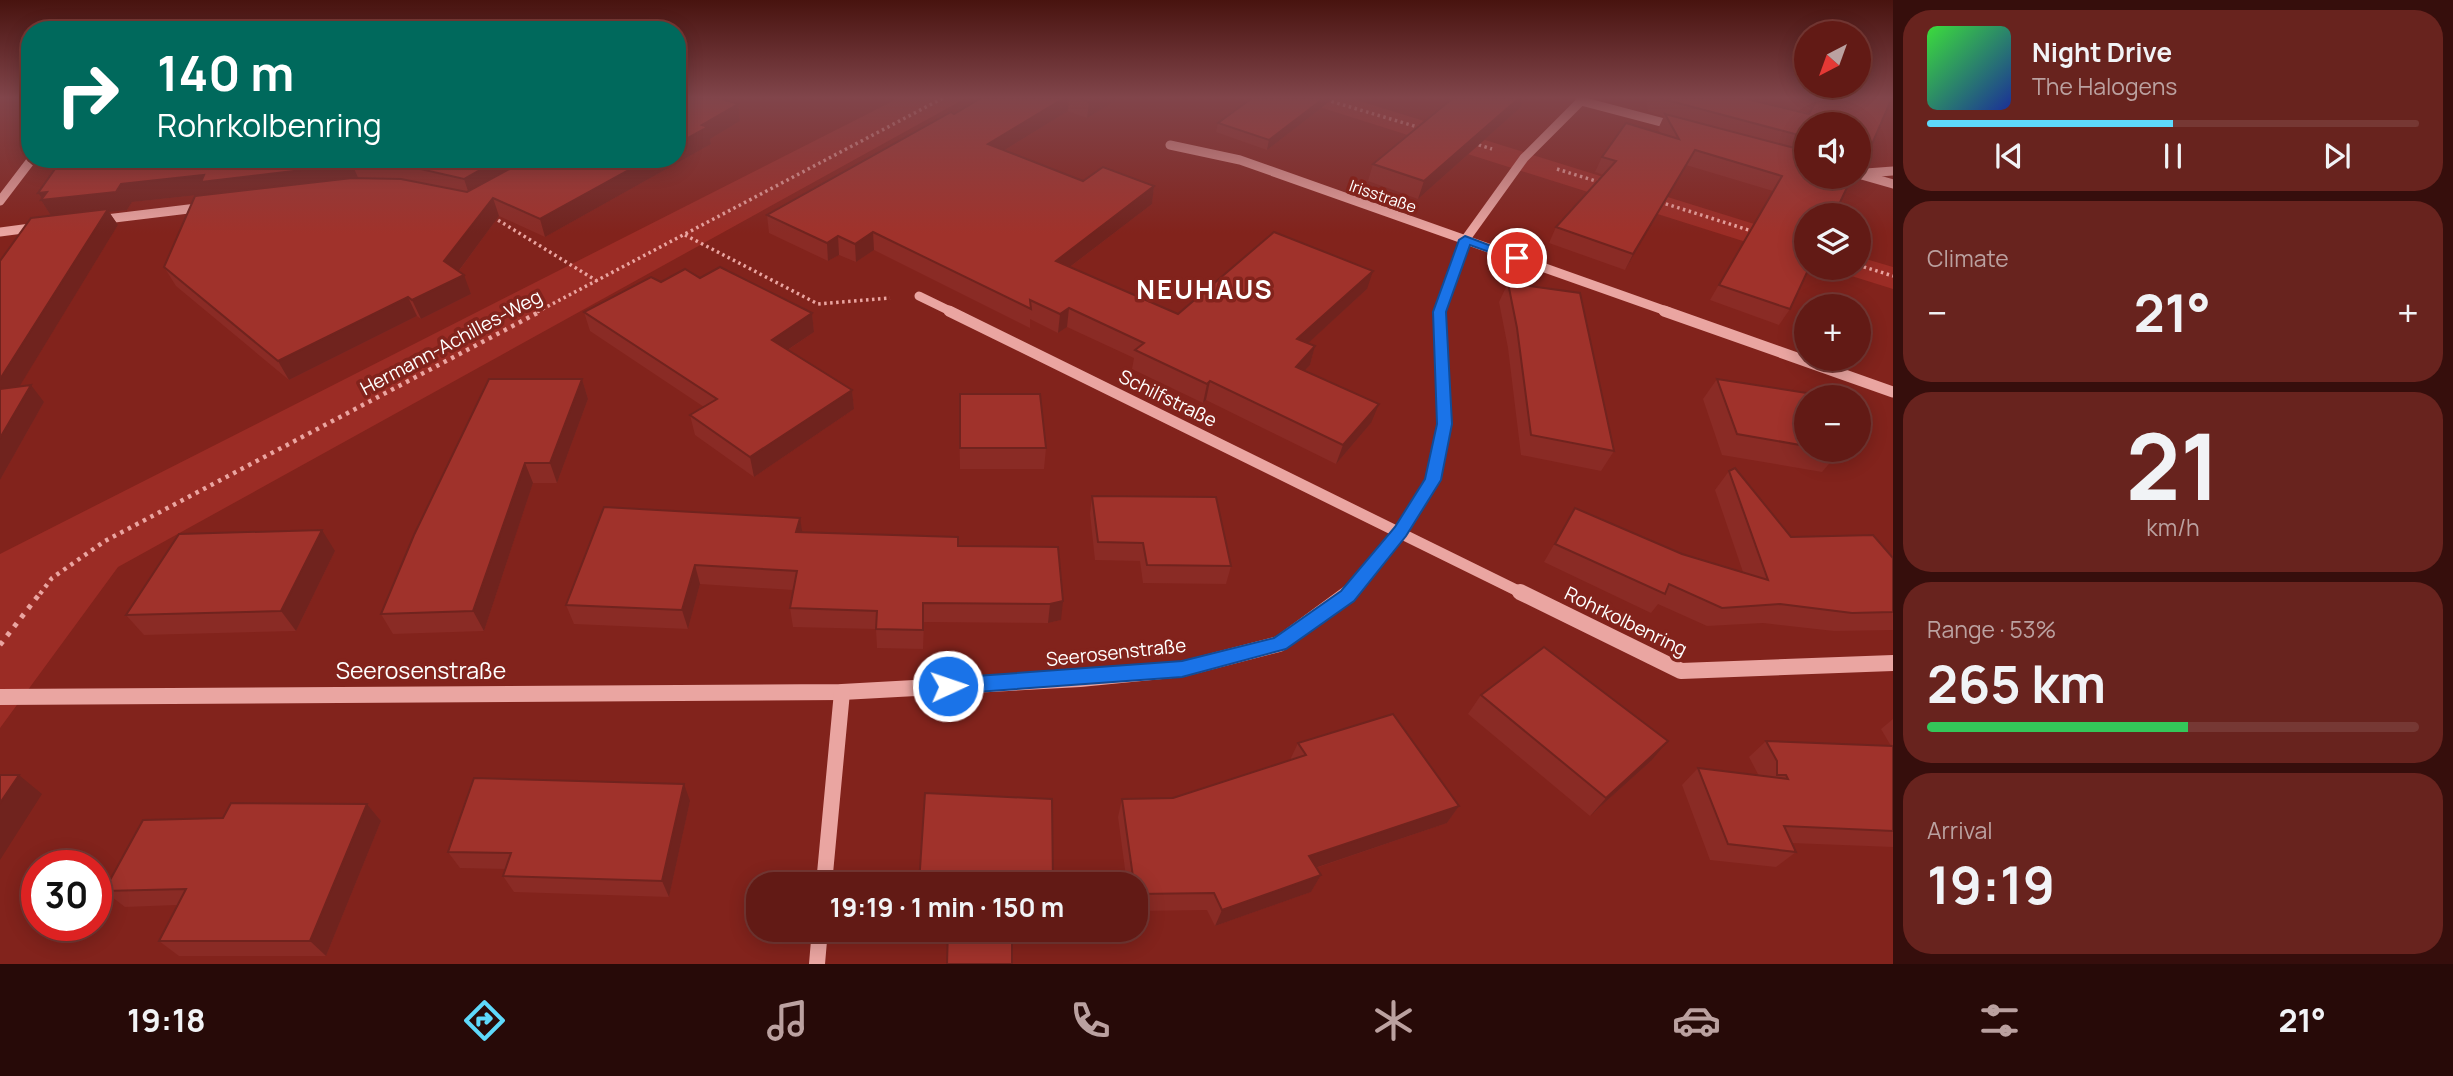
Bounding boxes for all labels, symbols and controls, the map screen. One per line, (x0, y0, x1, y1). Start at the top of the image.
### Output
north arrow (1794, 21, 1871, 98)
map controls (1794, 21, 1871, 462)
text: Night Drive (2032, 34, 2172, 70)
text: 140 m (157, 39, 294, 106)
icon: right (42, 49, 133, 140)
text: The Halogens (2032, 70, 2177, 102)
text: Rohrkolbenring (157, 103, 382, 147)
button: sound (1794, 112, 1871, 189)
icon: previous (1990, 137, 2028, 175)
icon: pause (2154, 137, 2192, 175)
icon: next (2318, 137, 2356, 175)
street label: Irisstraße (1346, 174, 1420, 218)
button: layers (1794, 203, 1871, 280)
pin (1487, 228, 1547, 288)
icon: arrive (1498, 239, 1536, 277)
text: Climate (1927, 242, 2009, 274)
district label: NEUHAUS (1136, 271, 1274, 307)
text: 21° (2134, 277, 2211, 348)
street label: Hermann-Achilles-Weg (356, 283, 546, 401)
text: − (1927, 286, 1948, 338)
text: + (2397, 286, 2419, 338)
button: + (1794, 294, 1871, 371)
street label: Schilfstraße (1115, 363, 1221, 433)
button: − (1794, 385, 1871, 462)
text: 21 (2126, 403, 2220, 527)
text: km/h (2146, 511, 2200, 543)
street label: Rohrkolbenring (1560, 580, 1692, 662)
text: Range · 53% (1927, 613, 2056, 645)
street label: Seerosenstraße (1045, 632, 1187, 672)
text: 265 km (1927, 648, 2106, 719)
position arrow (911, 649, 985, 723)
street label: Seerosenstraße (336, 654, 506, 686)
text: Arrival (1927, 814, 1993, 846)
text: 19:19 (1927, 849, 2055, 920)
speed limit sign: 30 (21, 850, 112, 941)
text: 19:19 · 1 min · 150 m (830, 889, 1064, 925)
icon: directions (460, 996, 509, 1045)
icon: music (763, 996, 812, 1045)
icon: phone (1066, 996, 1115, 1045)
icon: climate (1369, 996, 1418, 1045)
icon: car (1672, 996, 1721, 1045)
icon: filters (1975, 996, 2024, 1045)
text: 19:18 (127, 998, 206, 1042)
text: 21° (2278, 998, 2326, 1042)

